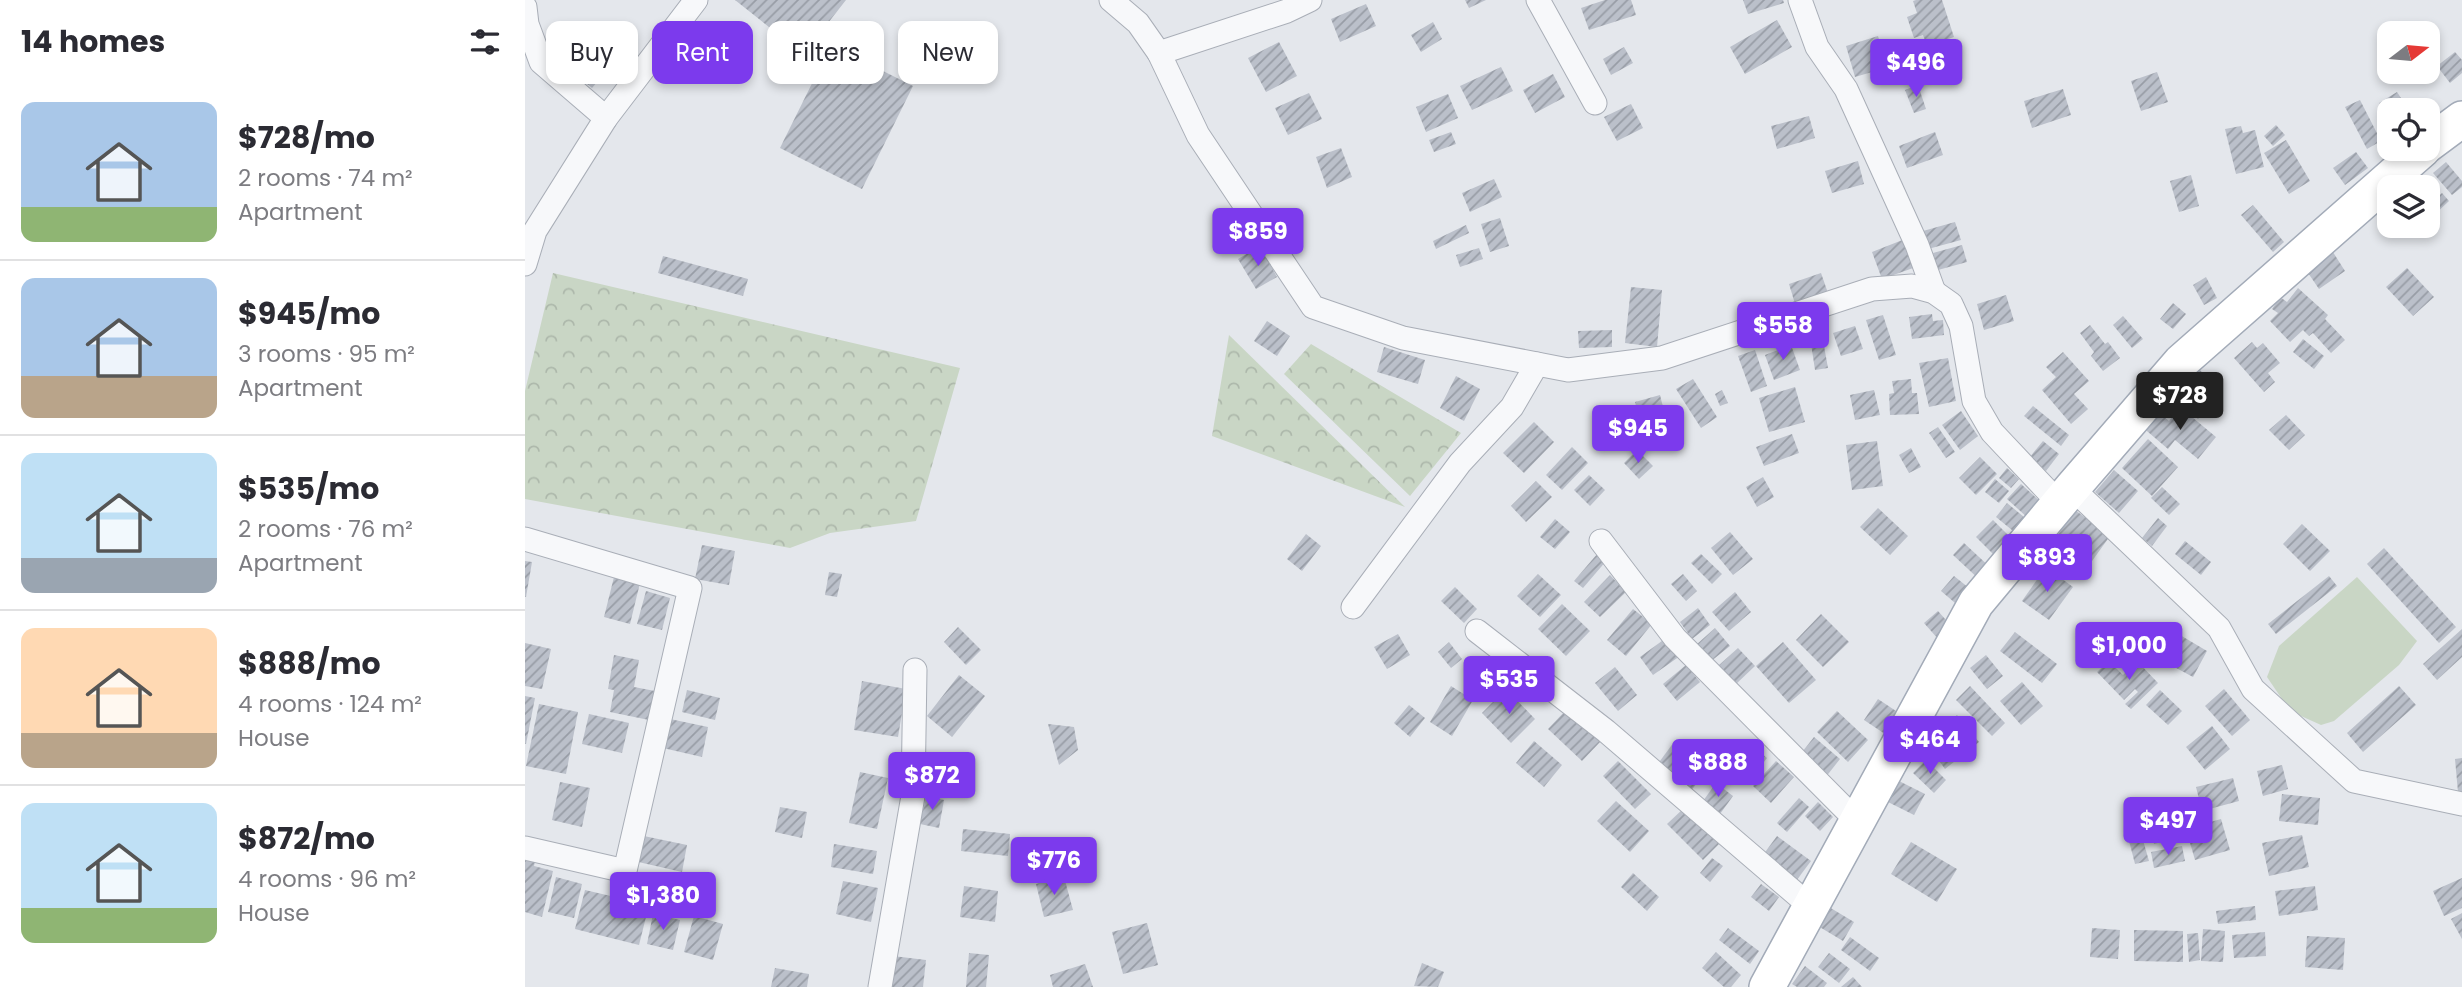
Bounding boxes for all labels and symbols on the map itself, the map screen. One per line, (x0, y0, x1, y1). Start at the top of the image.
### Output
north arrow (2377, 21, 2439, 84)
pin: $496 (1875, 40, 1957, 99)
pin: $859 (1217, 208, 1299, 268)
pin: $558 (1742, 302, 1824, 362)
pin: $728 (2139, 372, 2221, 432)
pin: $945 (1597, 406, 1679, 465)
pin: $893 (2006, 534, 2088, 594)
pin: $1,000 (2072, 622, 2186, 682)
pin: $535 (1468, 656, 1550, 716)
pin: $464 (1889, 716, 1971, 776)
pin: $888 (1677, 740, 1759, 799)
pin: $872 (891, 752, 973, 812)
pin: $497 (2127, 798, 2209, 857)
pin: $776 (1013, 838, 1095, 897)
pin: $1,380 (606, 872, 720, 932)

